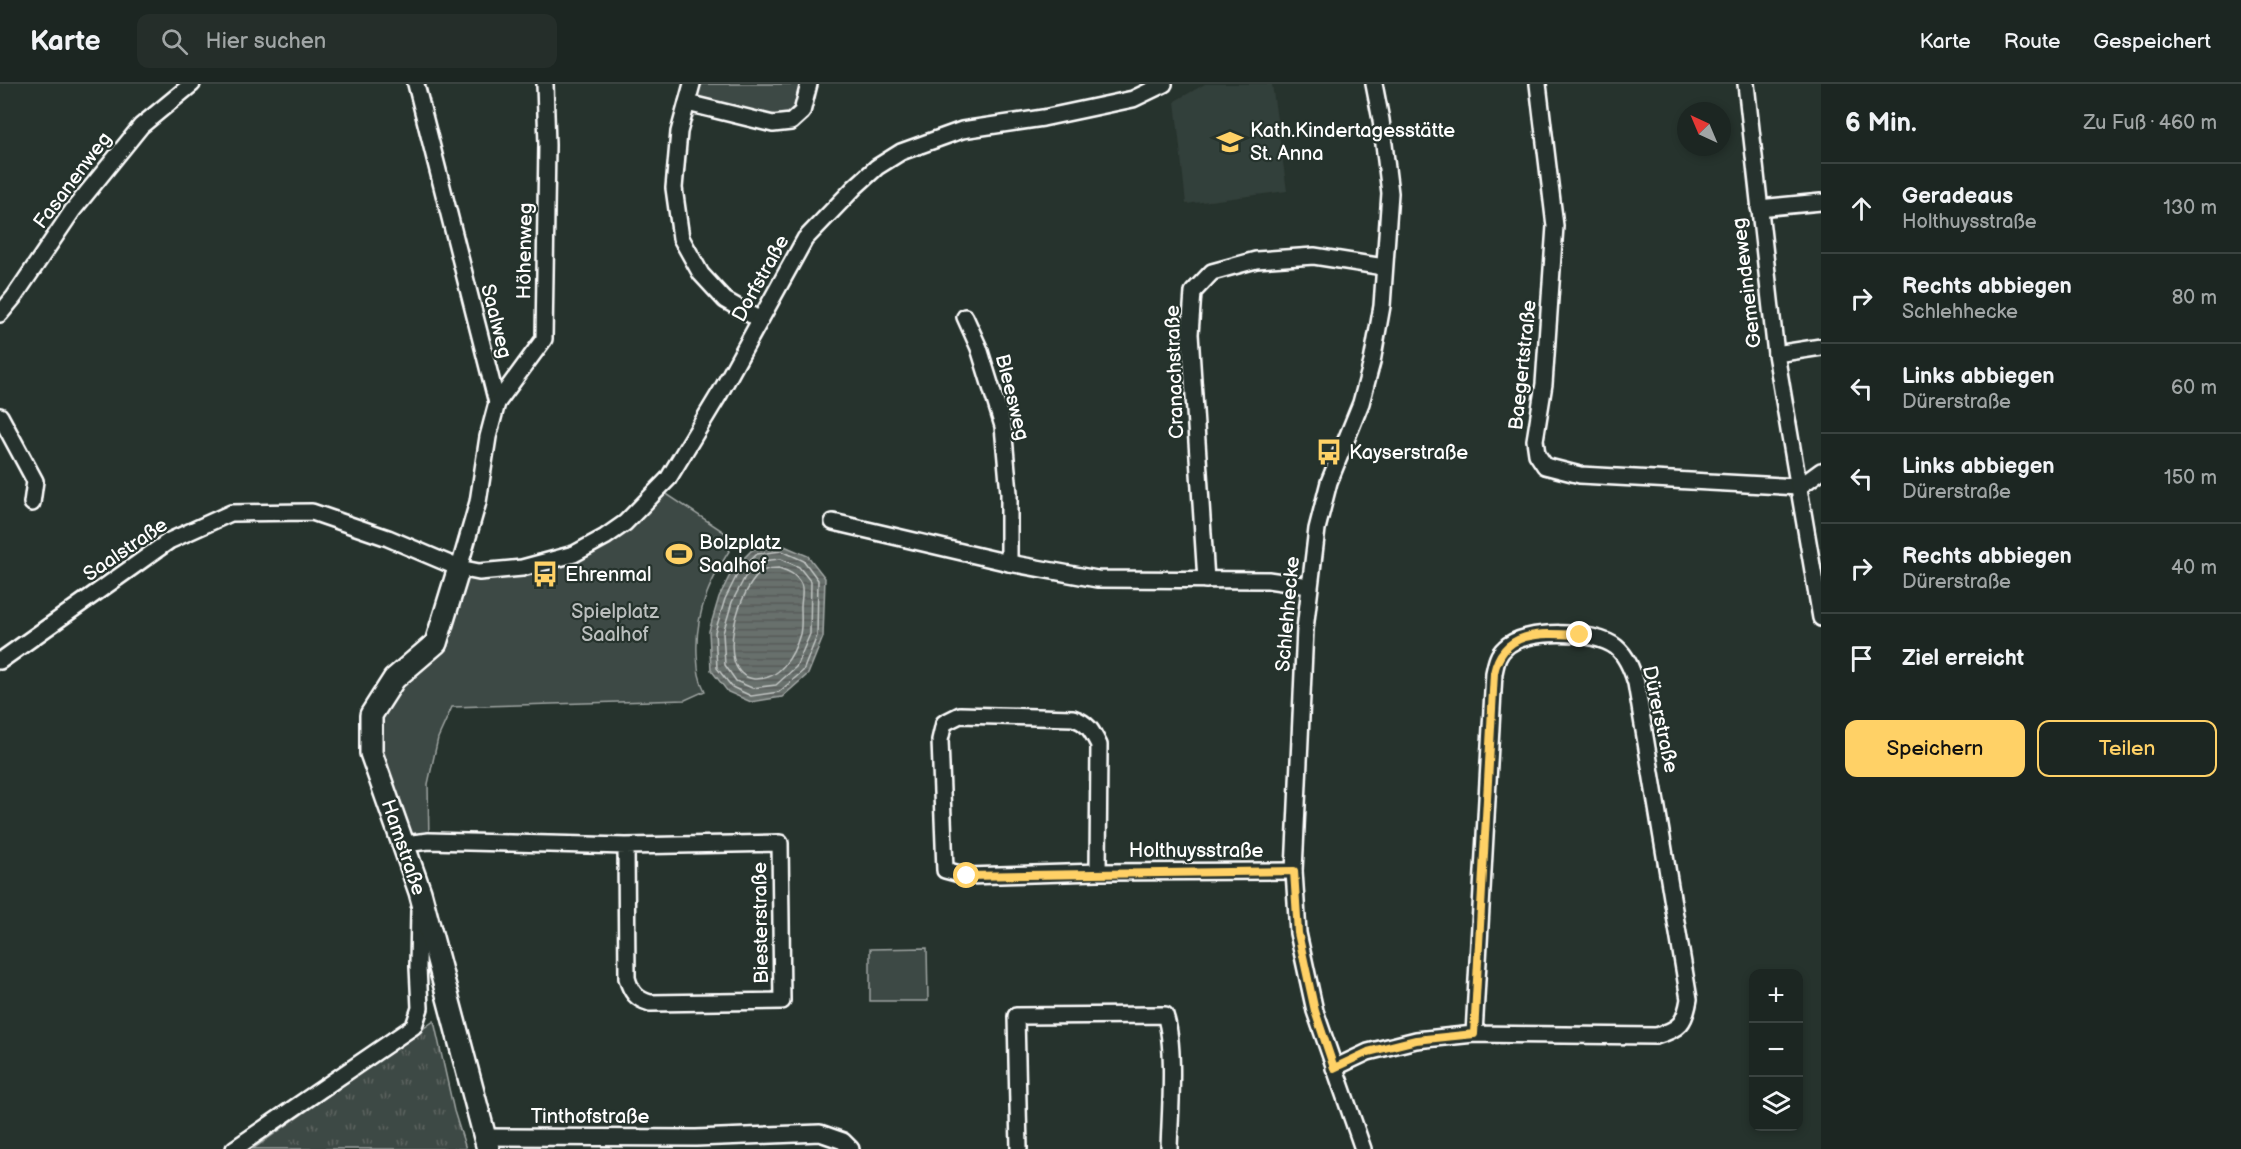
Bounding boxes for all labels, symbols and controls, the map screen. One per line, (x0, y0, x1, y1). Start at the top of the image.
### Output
search box (137, 14, 557, 68)
text: Karte (30, 25, 101, 58)
icon: search (158, 25, 191, 58)
text: Hier suchen (206, 28, 326, 55)
text: Karte (1919, 29, 1971, 54)
text: Route (2004, 29, 2060, 54)
text: Gespeichert (2093, 29, 2211, 54)
north arrow (1677, 102, 1731, 156)
text: 6 Min. (1845, 108, 1917, 139)
text: Zu Fuß · 460 m (2083, 111, 2217, 135)
place label: Kath.Kindertagesstätte St. Anna (1250, 119, 1455, 166)
school or university icon: Kath.Kindertagesstätte St. Anna (1215, 127, 1245, 157)
street label: Fasanenweg (29, 128, 117, 234)
text: Geradeaus (1902, 183, 2013, 210)
icon: ahead (1845, 192, 1878, 225)
text: 130 m (2163, 196, 2217, 220)
street label: Höhenweg (512, 203, 538, 300)
text: Holthuysstraße (1902, 210, 2037, 234)
street label: Gemeindeweg (1727, 216, 1767, 349)
street label: Dorfstraße (727, 231, 795, 326)
text: Rechts abbiegen (1902, 273, 2072, 300)
street label: Saalweg (475, 282, 517, 361)
icon: right (1845, 282, 1878, 315)
text: 80 m (2172, 286, 2217, 310)
street label: Baegertstraße (1504, 299, 1542, 431)
text: Schlehhecke (1902, 300, 2018, 324)
street label: Cranachstraße (1161, 305, 1189, 439)
street label: Bleesweg (990, 352, 1034, 443)
text: Links abbiegen (1902, 363, 2055, 390)
icon: left (1845, 372, 1878, 405)
text: 60 m (2171, 376, 2217, 400)
text: Dürerstraße (1902, 390, 2011, 414)
bus stop icon: Kayserstraße (1314, 437, 1344, 467)
place label: Kayserstraße (1349, 441, 1468, 465)
text: Links abbiegen (1902, 453, 2055, 480)
icon: left (1845, 462, 1878, 495)
text: 150 m (2164, 466, 2217, 490)
text: Dürerstraße (1902, 480, 2011, 504)
street label: Saalstraße (79, 513, 172, 587)
place label: Bolzplatz Saalhof (699, 531, 781, 578)
sports icon: Bolzplatz Saalhof (664, 539, 694, 569)
text: Rechts abbiegen (1902, 543, 2072, 570)
icon: right (1845, 552, 1878, 585)
street label: Schlehhecke (1271, 555, 1305, 673)
text: 40 m (2171, 556, 2217, 580)
bus stop icon: Ehrenmal (530, 559, 560, 589)
place label: Ehrenmal (565, 563, 652, 587)
text: Dürerstraße (1902, 570, 2011, 594)
park label: Spielplatz Saalhof (571, 600, 659, 647)
route end (1566, 621, 1592, 647)
icon: arrive (1845, 642, 1878, 675)
text: Ziel erreicht (1902, 645, 2024, 672)
street label: Dürerstraße (1637, 663, 1683, 775)
button: Speichern (1845, 720, 2025, 777)
button: Teilen (2037, 720, 2217, 777)
street label: Hamstraße (375, 796, 431, 898)
street label: Holthuysstraße (1129, 839, 1263, 863)
street label: Biesterstraße (748, 862, 774, 984)
route start (953, 862, 979, 888)
map controls (1749, 969, 1803, 1131)
button: + (1749, 969, 1803, 1023)
button: − (1749, 1023, 1803, 1077)
button: layers (1749, 1077, 1803, 1131)
street label: Tinthofstraße (531, 1105, 649, 1129)

